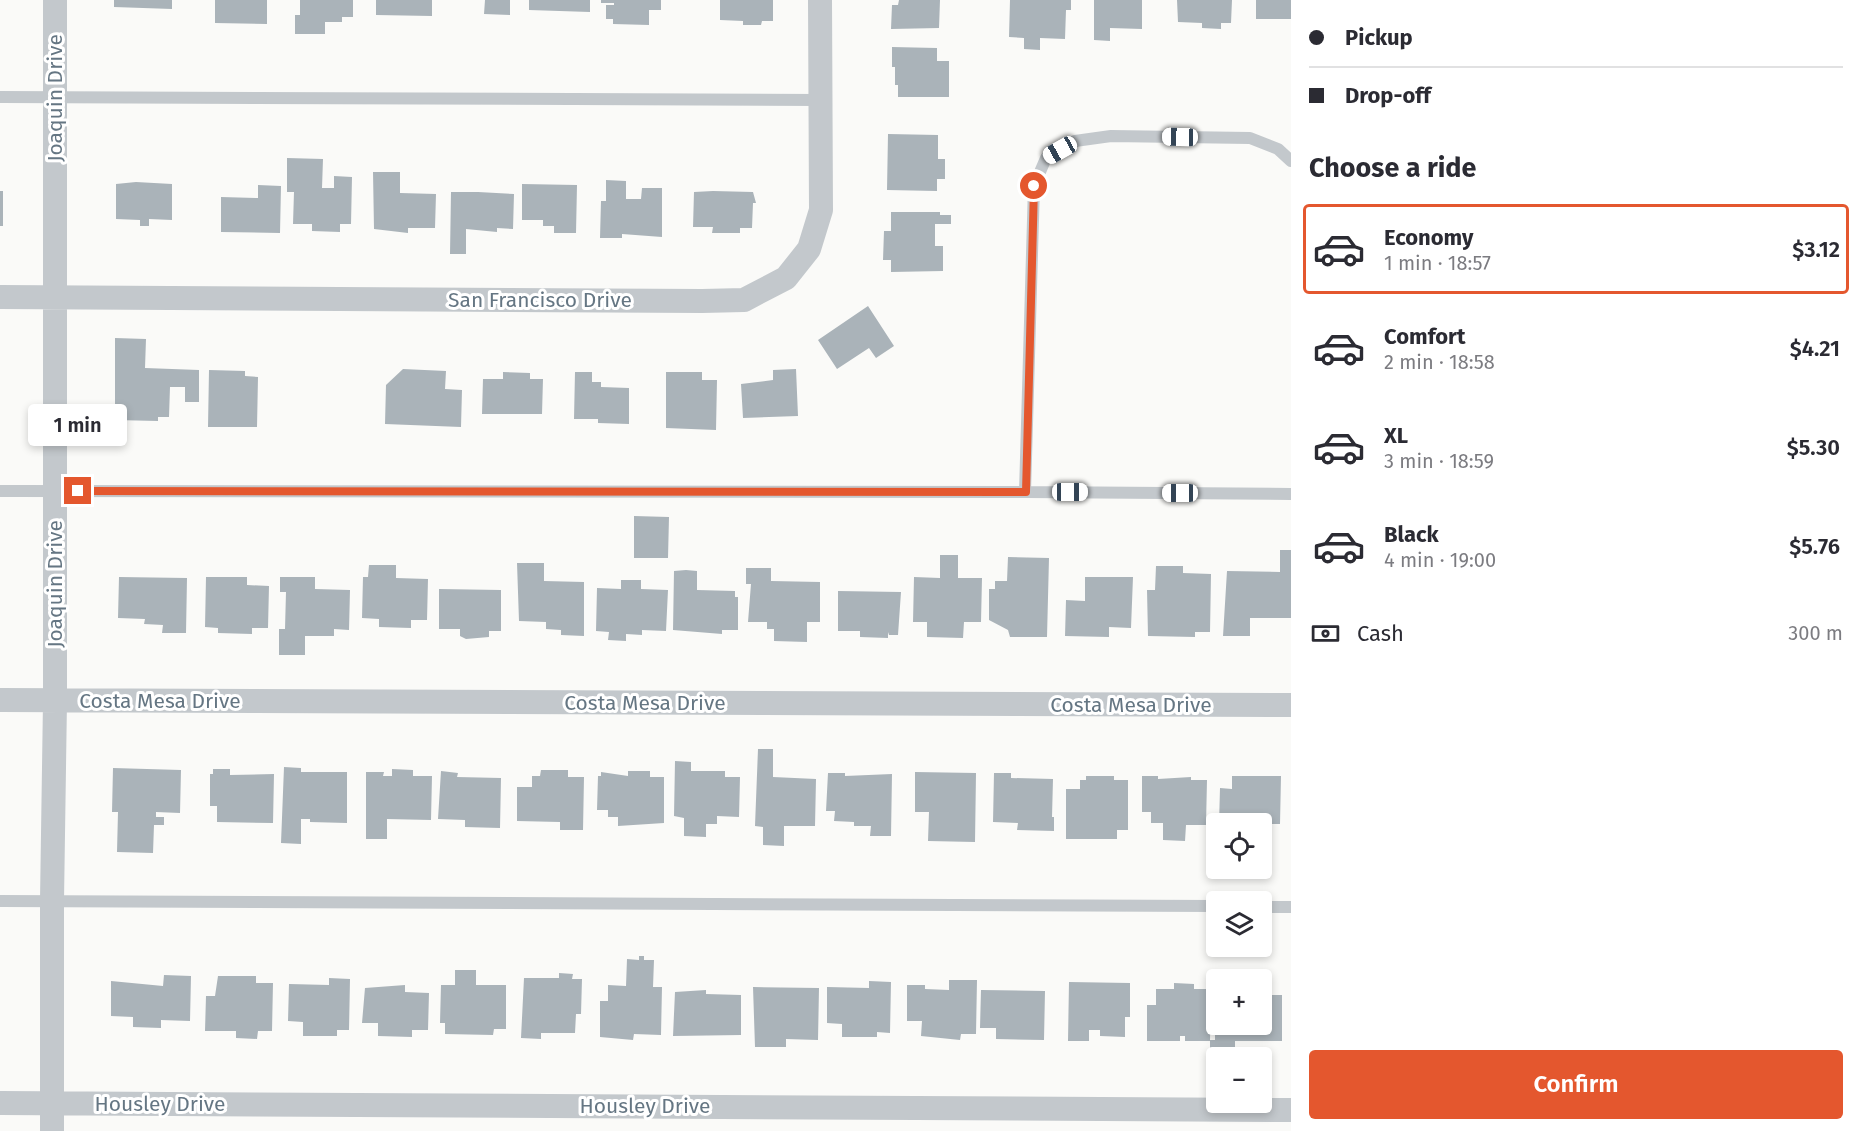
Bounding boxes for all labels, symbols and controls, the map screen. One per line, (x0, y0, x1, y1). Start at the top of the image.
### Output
text: Pickup (1345, 24, 1413, 51)
street label: Joaquin Drive (42, 34, 68, 162)
text: Drop-off (1345, 82, 1431, 109)
car (1162, 128, 1198, 146)
car (1040, 133, 1080, 167)
text: Choose a ride (1309, 152, 1476, 184)
route start (1020, 172, 1047, 199)
icon: car (1312, 222, 1366, 276)
text: Economy (1384, 224, 1473, 251)
text: $3.12 (1792, 236, 1840, 263)
text: 1 min · 18:57 (1384, 251, 1491, 275)
street label: San Francisco Drive (448, 287, 632, 313)
icon: car (1312, 321, 1366, 375)
text: Comfort (1384, 323, 1465, 350)
text: $4.21 (1790, 335, 1840, 362)
text: 2 min · 18:58 (1384, 350, 1495, 374)
callout: 1 min (28, 404, 128, 446)
text: 1 min (53, 413, 102, 437)
icon: car (1312, 420, 1366, 474)
text: XL (1384, 422, 1408, 449)
text: $5.30 (1787, 434, 1840, 461)
text: 3 min · 18:59 (1384, 449, 1494, 473)
route end (64, 477, 91, 504)
car (1052, 483, 1088, 501)
car (1162, 484, 1198, 502)
icon: car (1312, 519, 1366, 573)
street label: Joaquin Drive (42, 520, 68, 648)
text: Black (1384, 521, 1439, 548)
text: $5.76 (1789, 533, 1840, 560)
text: 4 min · 19:00 (1384, 548, 1496, 572)
icon: cash (1309, 617, 1342, 650)
text: Cash (1357, 620, 1404, 647)
text: 300 m (1788, 621, 1843, 645)
street label: Costa Mesa Drive (79, 688, 241, 714)
street label: Costa Mesa Drive (564, 690, 726, 716)
street label: Costa Mesa Drive (1050, 692, 1212, 718)
map controls (1206, 813, 1272, 1113)
button: locate (1206, 813, 1272, 879)
button: layers (1206, 891, 1272, 957)
button: + (1206, 969, 1272, 1035)
button: − (1206, 1047, 1272, 1113)
button: Confirm (1309, 1050, 1843, 1119)
street label: Housley Drive (94, 1091, 226, 1117)
street label: Housley Drive (579, 1093, 711, 1119)

